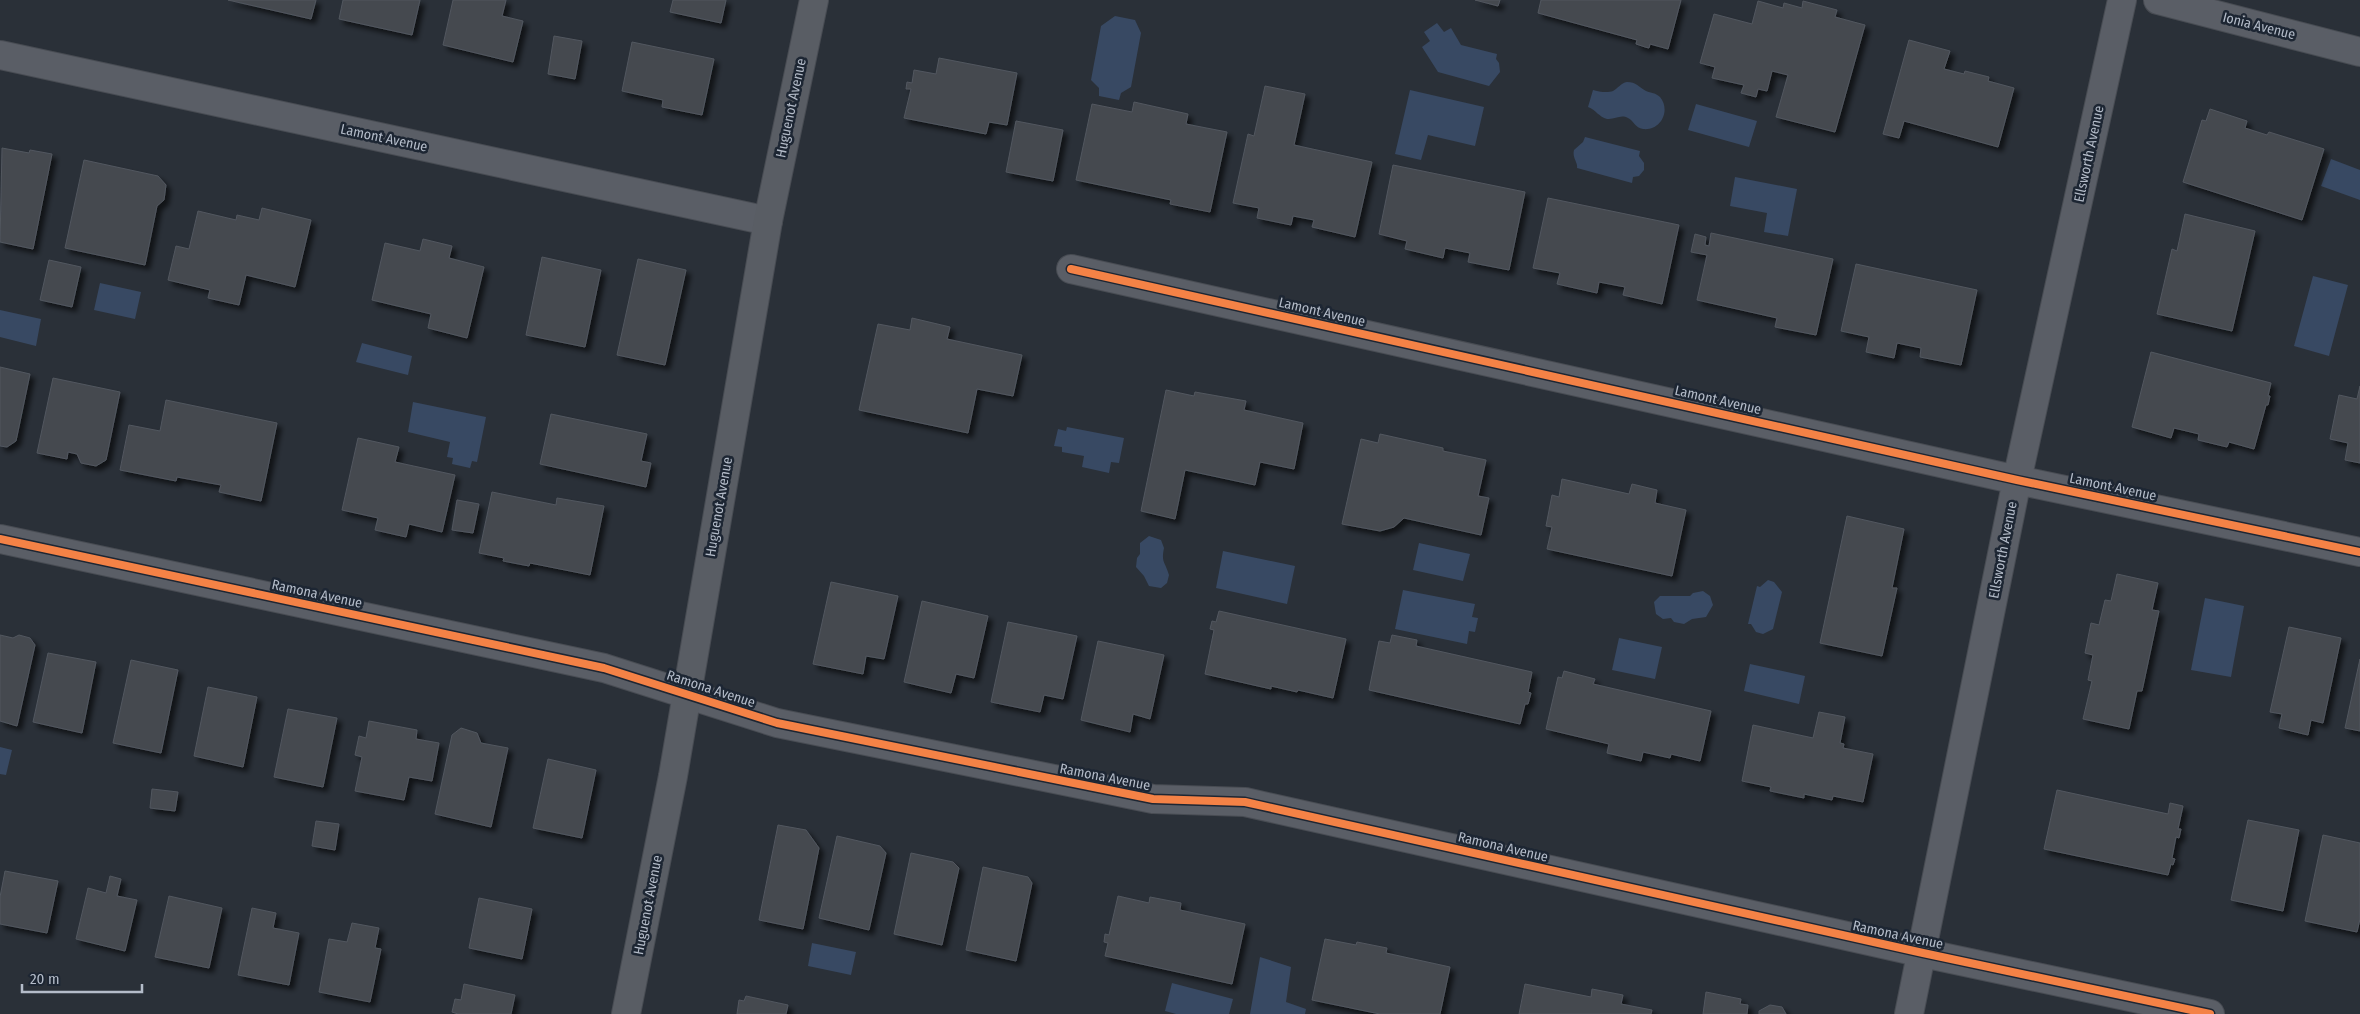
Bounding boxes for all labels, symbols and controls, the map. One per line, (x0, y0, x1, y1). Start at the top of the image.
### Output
street label: Ionia Avenue (2221, 9, 2297, 43)
street label: Huguenot Avenue (772, 57, 810, 159)
street label: Ellsworth Avenue (2070, 104, 2108, 204)
street label: Lamont Avenue (339, 120, 429, 156)
street label: Lamont Avenue (1277, 294, 1367, 330)
street label: Lamont Avenue (1673, 382, 1763, 418)
street label: Huguenot Avenue (702, 456, 736, 558)
street label: Lamont Avenue (2068, 469, 2158, 505)
street label: Ellsworth Avenue (1985, 500, 2021, 600)
street label: Ramona Avenue (270, 576, 364, 612)
street label: Ramona Avenue (665, 667, 757, 711)
street label: Ramona Avenue (1058, 760, 1152, 794)
street label: Ramona Avenue (1456, 828, 1550, 866)
street label: Huguenot Avenue (630, 854, 666, 956)
street label: Ramona Avenue (1851, 917, 1945, 953)
scale bar (22, 962, 142, 994)
text: 20 m (30, 970, 60, 988)

